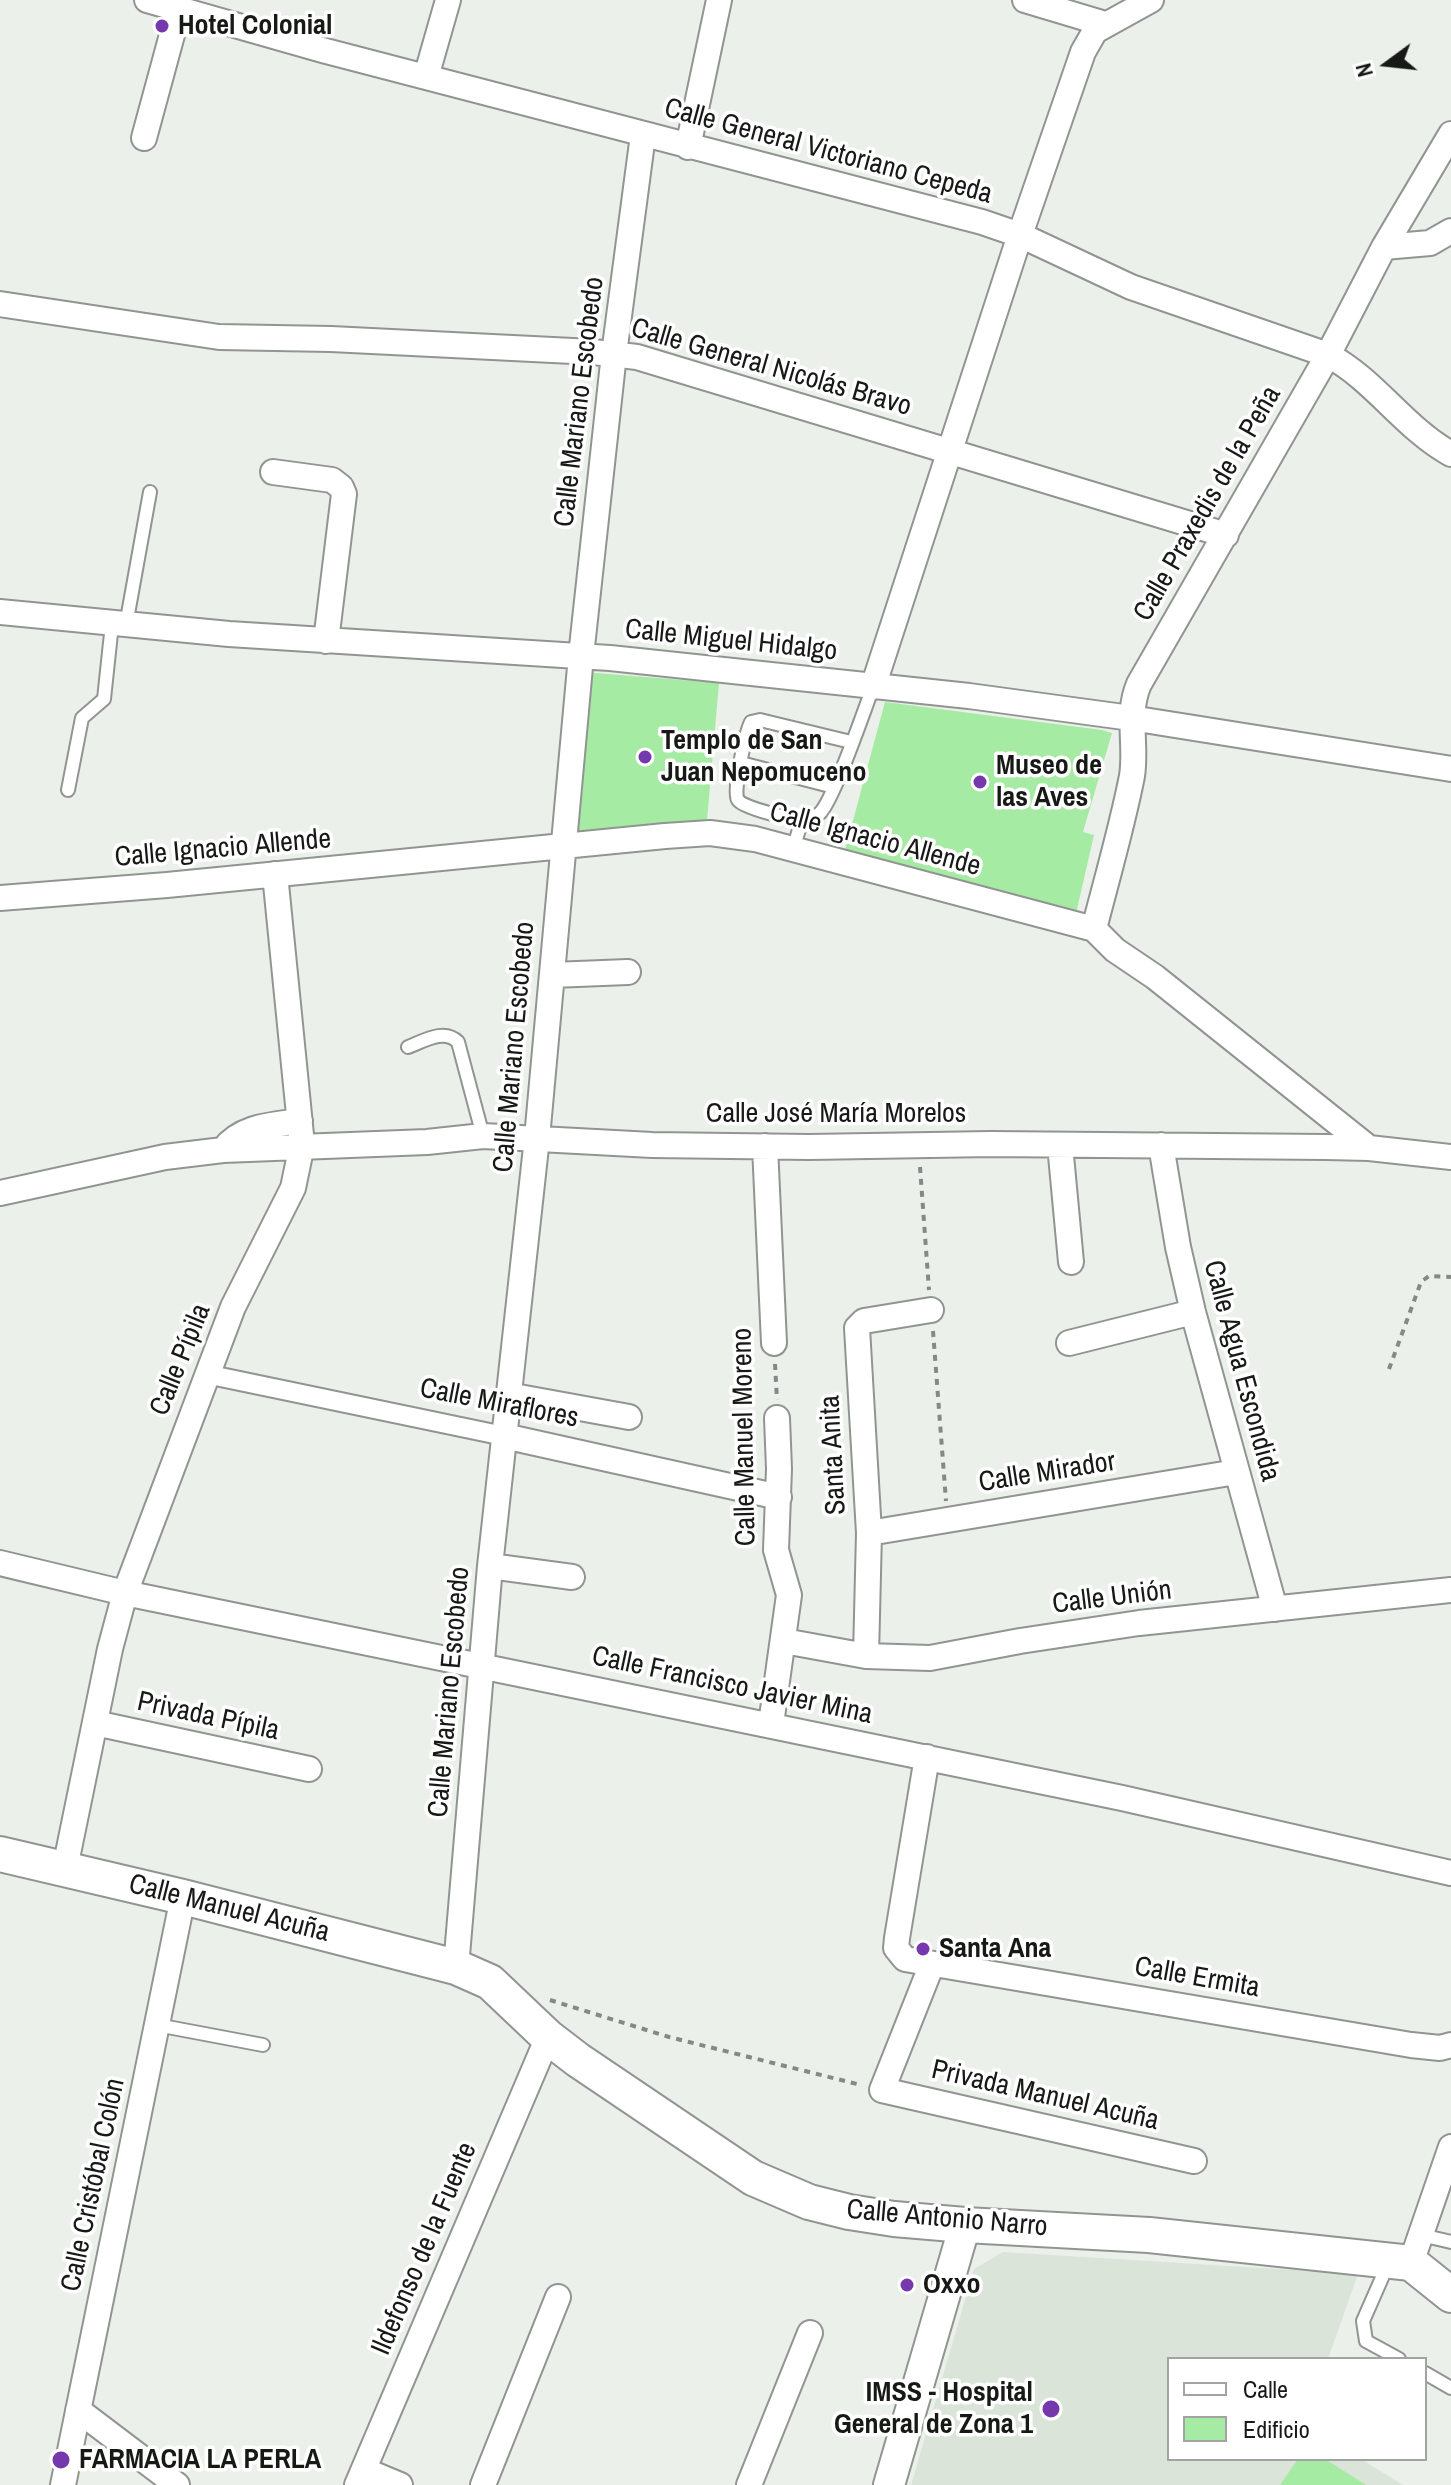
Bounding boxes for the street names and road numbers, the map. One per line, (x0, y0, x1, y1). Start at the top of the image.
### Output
street label: Calle General Victoriano Cepeda (660, 92, 996, 212)
street label: Calle Mariano Escobedo (548, 275, 612, 529)
street label: Calle General Nicolás Bravo (627, 312, 915, 424)
street label: Calle Praxedis de la Peña (1127, 381, 1289, 627)
street label: Calle Miguel Hidalgo (623, 613, 839, 669)
street label: Calle Ignacio Allende (766, 796, 984, 884)
street label: Calle Ignacio Allende (113, 823, 333, 875)
street label: Calle Mariano Escobedo (487, 920, 543, 1174)
street label: Calle José María Morelos (706, 1097, 966, 1131)
street label: Calle Agua Escondida (1195, 1257, 1287, 1485)
street label: Calle Pípila (143, 1299, 219, 1421)
street label: Calle Manuel Moreno (726, 1328, 764, 1546)
street label: Calle Miraflores (417, 1372, 581, 1436)
street label: Santa Anita (814, 1394, 854, 1516)
street label: Calle Mirador (976, 1446, 1118, 1500)
street label: Calle Mariano Escobedo (422, 1565, 478, 1819)
street label: Calle Unión (1050, 1574, 1174, 1622)
street label: Calle Francisco Javier Mina (589, 1640, 875, 1732)
street label: Privada Pípila (134, 1686, 282, 1748)
street label: Calle Manuel Acuña (125, 1868, 333, 1950)
street label: Calle Ermita (1132, 1950, 1262, 2006)
street label: Privada Manuel Acuña (928, 2054, 1162, 2138)
street label: Calle Cristóbal Colón (55, 2075, 133, 2295)
street label: Ildefonso de la Fuente (365, 2138, 485, 2360)
street label: Calle Antonio Narro (845, 2193, 1049, 2245)

